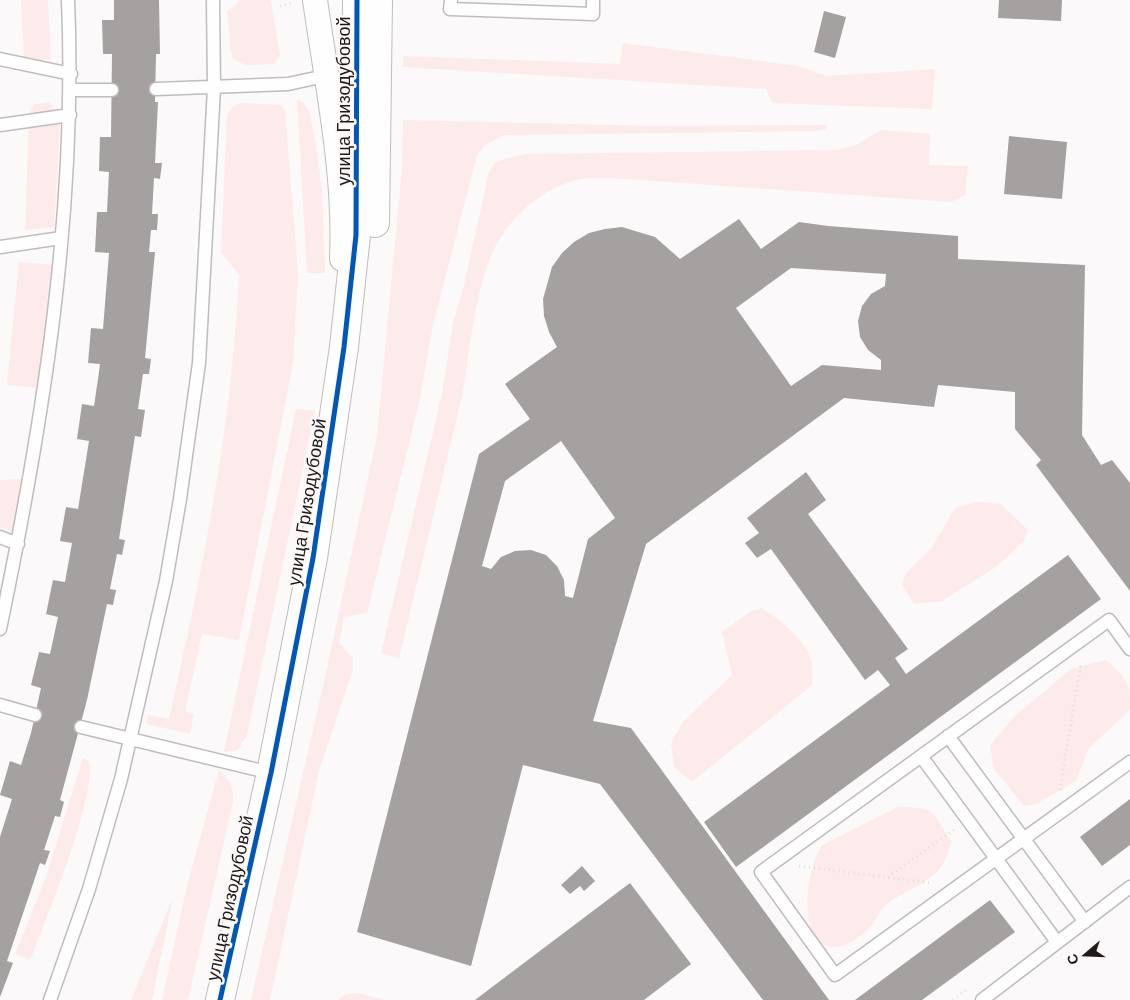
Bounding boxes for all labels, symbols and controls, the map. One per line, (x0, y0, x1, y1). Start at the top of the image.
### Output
street label: улица Гризодубовой (332, 16, 354, 186)
street label: улица Гризодубовой (282, 417, 330, 587)
street label: улица Гризодубовой (201, 813, 257, 983)
north arrow (1060, 930, 1110, 980)
text: С (1063, 952, 1082, 967)

